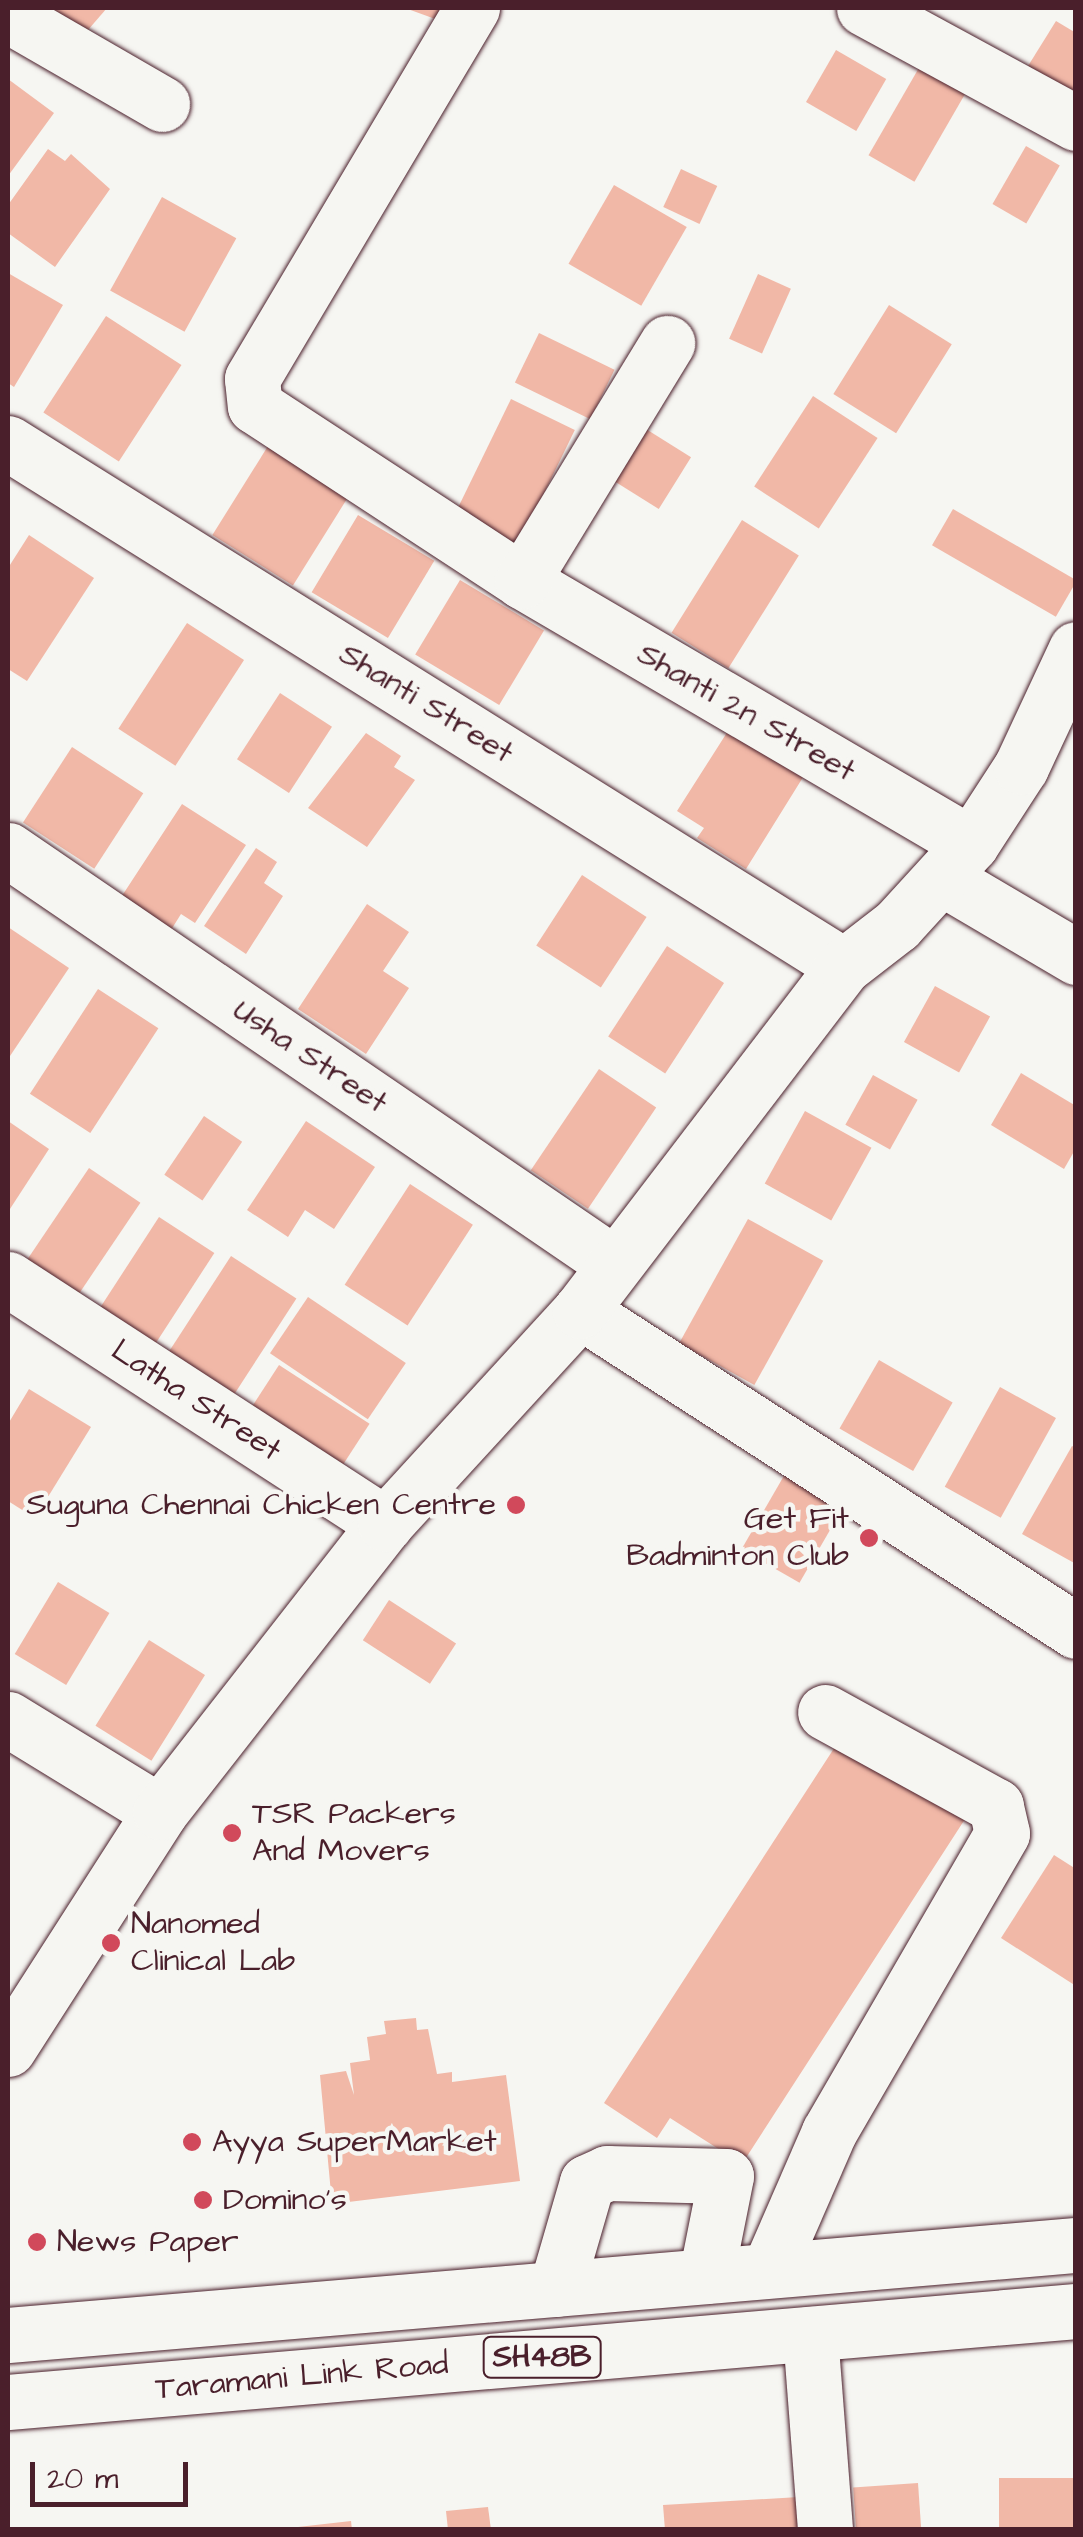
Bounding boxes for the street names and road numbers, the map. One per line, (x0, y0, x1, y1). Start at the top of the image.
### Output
street label: Shanti Street (332, 635, 520, 773)
street label: Shanti 2n Street (630, 635, 862, 791)
street label: Usha Street (226, 991, 394, 1123)
street label: Latha Street (104, 1332, 288, 1470)
road number: SH48B (482, 2332, 602, 2382)
street label: Taramani Link Road (154, 2345, 450, 2409)

